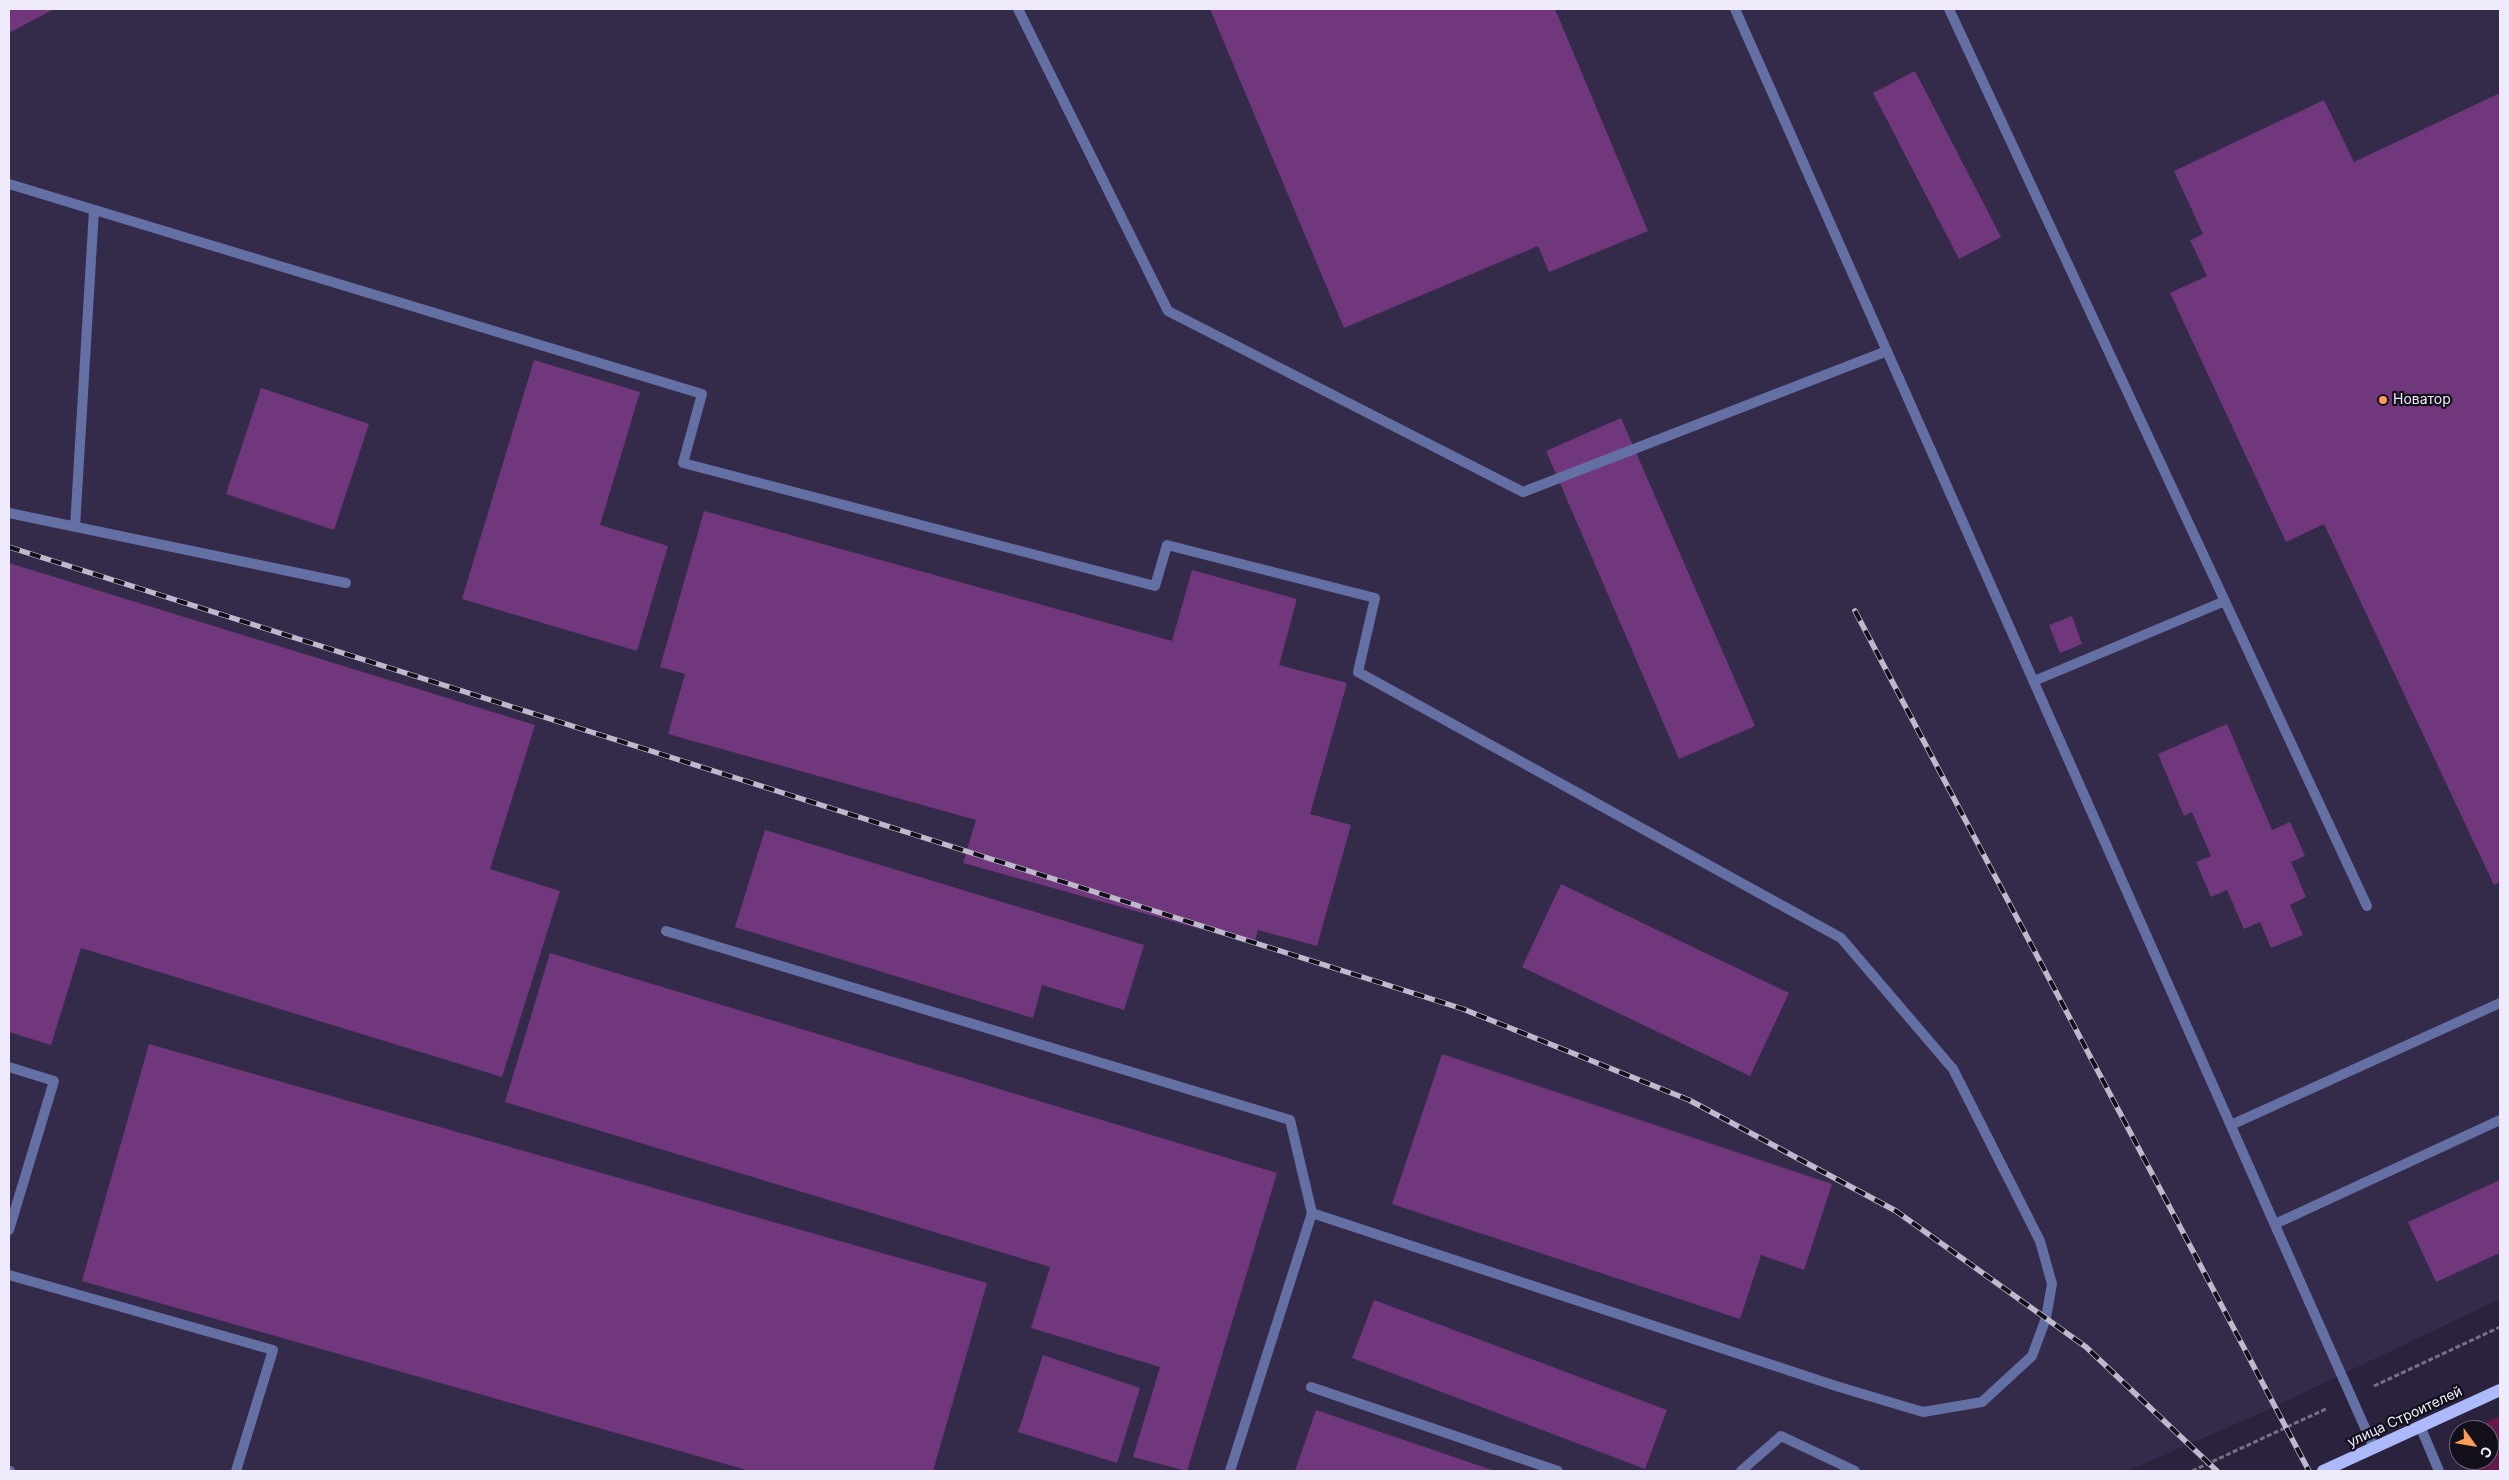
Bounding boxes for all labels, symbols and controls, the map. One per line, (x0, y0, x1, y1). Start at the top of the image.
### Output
place label: Новатор (2393, 392, 2451, 408)
marker: Новатор (2377, 394, 2389, 406)
street label: улица Строителей (2345, 1383, 2465, 1451)
north arrow (2449, 1420, 2499, 1470)
text: С (2476, 1444, 2496, 1462)

